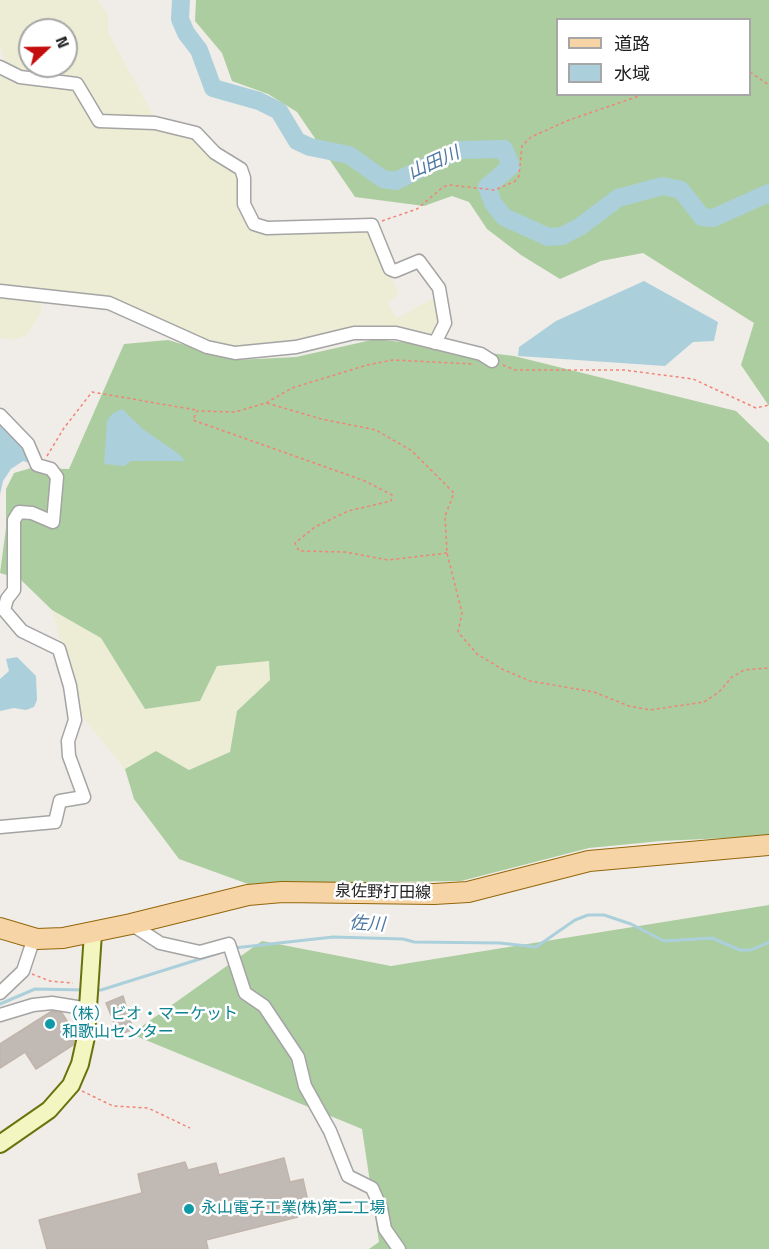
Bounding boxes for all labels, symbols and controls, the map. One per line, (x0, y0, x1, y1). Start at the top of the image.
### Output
north arrow (18, 18, 78, 78)
legend (556, 18, 751, 96)
text: 道路 (614, 30, 650, 57)
text: N (50, 32, 76, 52)
text: 水域 (614, 60, 650, 87)
water label: 山田川 (405, 143, 463, 185)
street label: 泉佐野打田線 (335, 883, 431, 903)
water label: 佐川 (348, 913, 386, 937)
place label: （株）ビオ・マーケット 和歌山センター (62, 1005, 238, 1043)
marker: （株）ビオ・マーケット 和歌山センター (43, 1017, 57, 1031)
place label: 永山電子工業(株)第二工場 (201, 1199, 385, 1219)
marker: 永山電子工業(株)第二工場 (182, 1202, 196, 1216)

